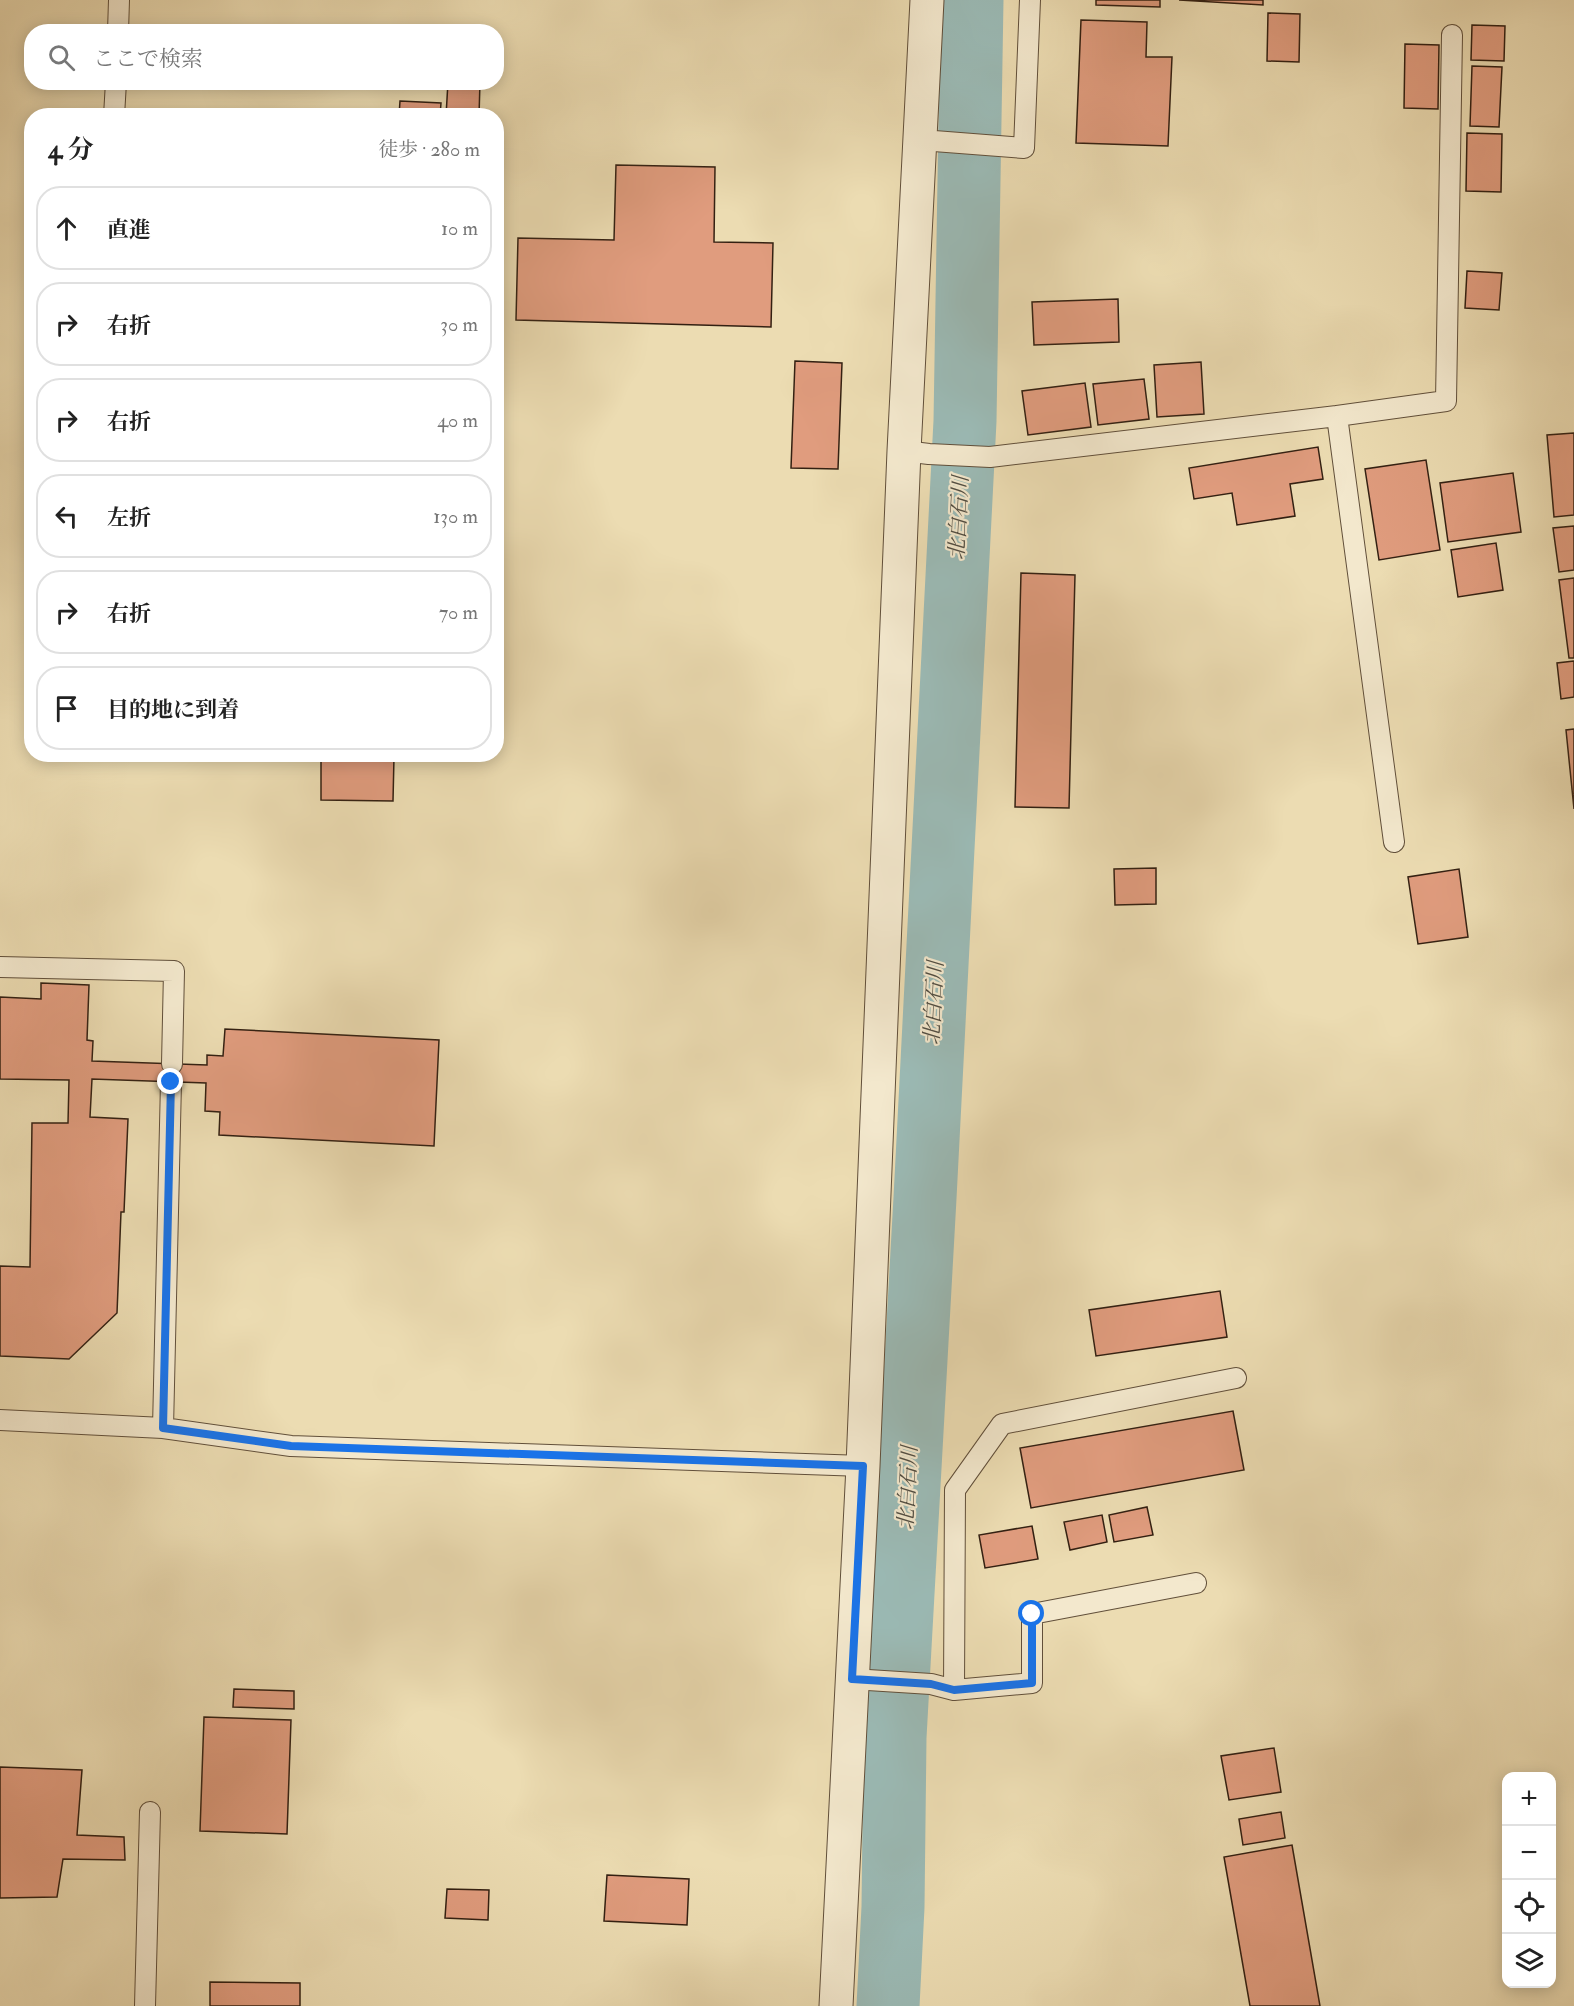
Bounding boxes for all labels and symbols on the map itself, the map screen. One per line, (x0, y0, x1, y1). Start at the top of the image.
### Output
water label: 北白石川 (943, 473, 975, 561)
water label: 北白石川 (918, 958, 950, 1046)
route end (157, 1068, 183, 1094)
water label: 北白石川 (892, 1443, 924, 1531)
route start (1018, 1600, 1044, 1626)

